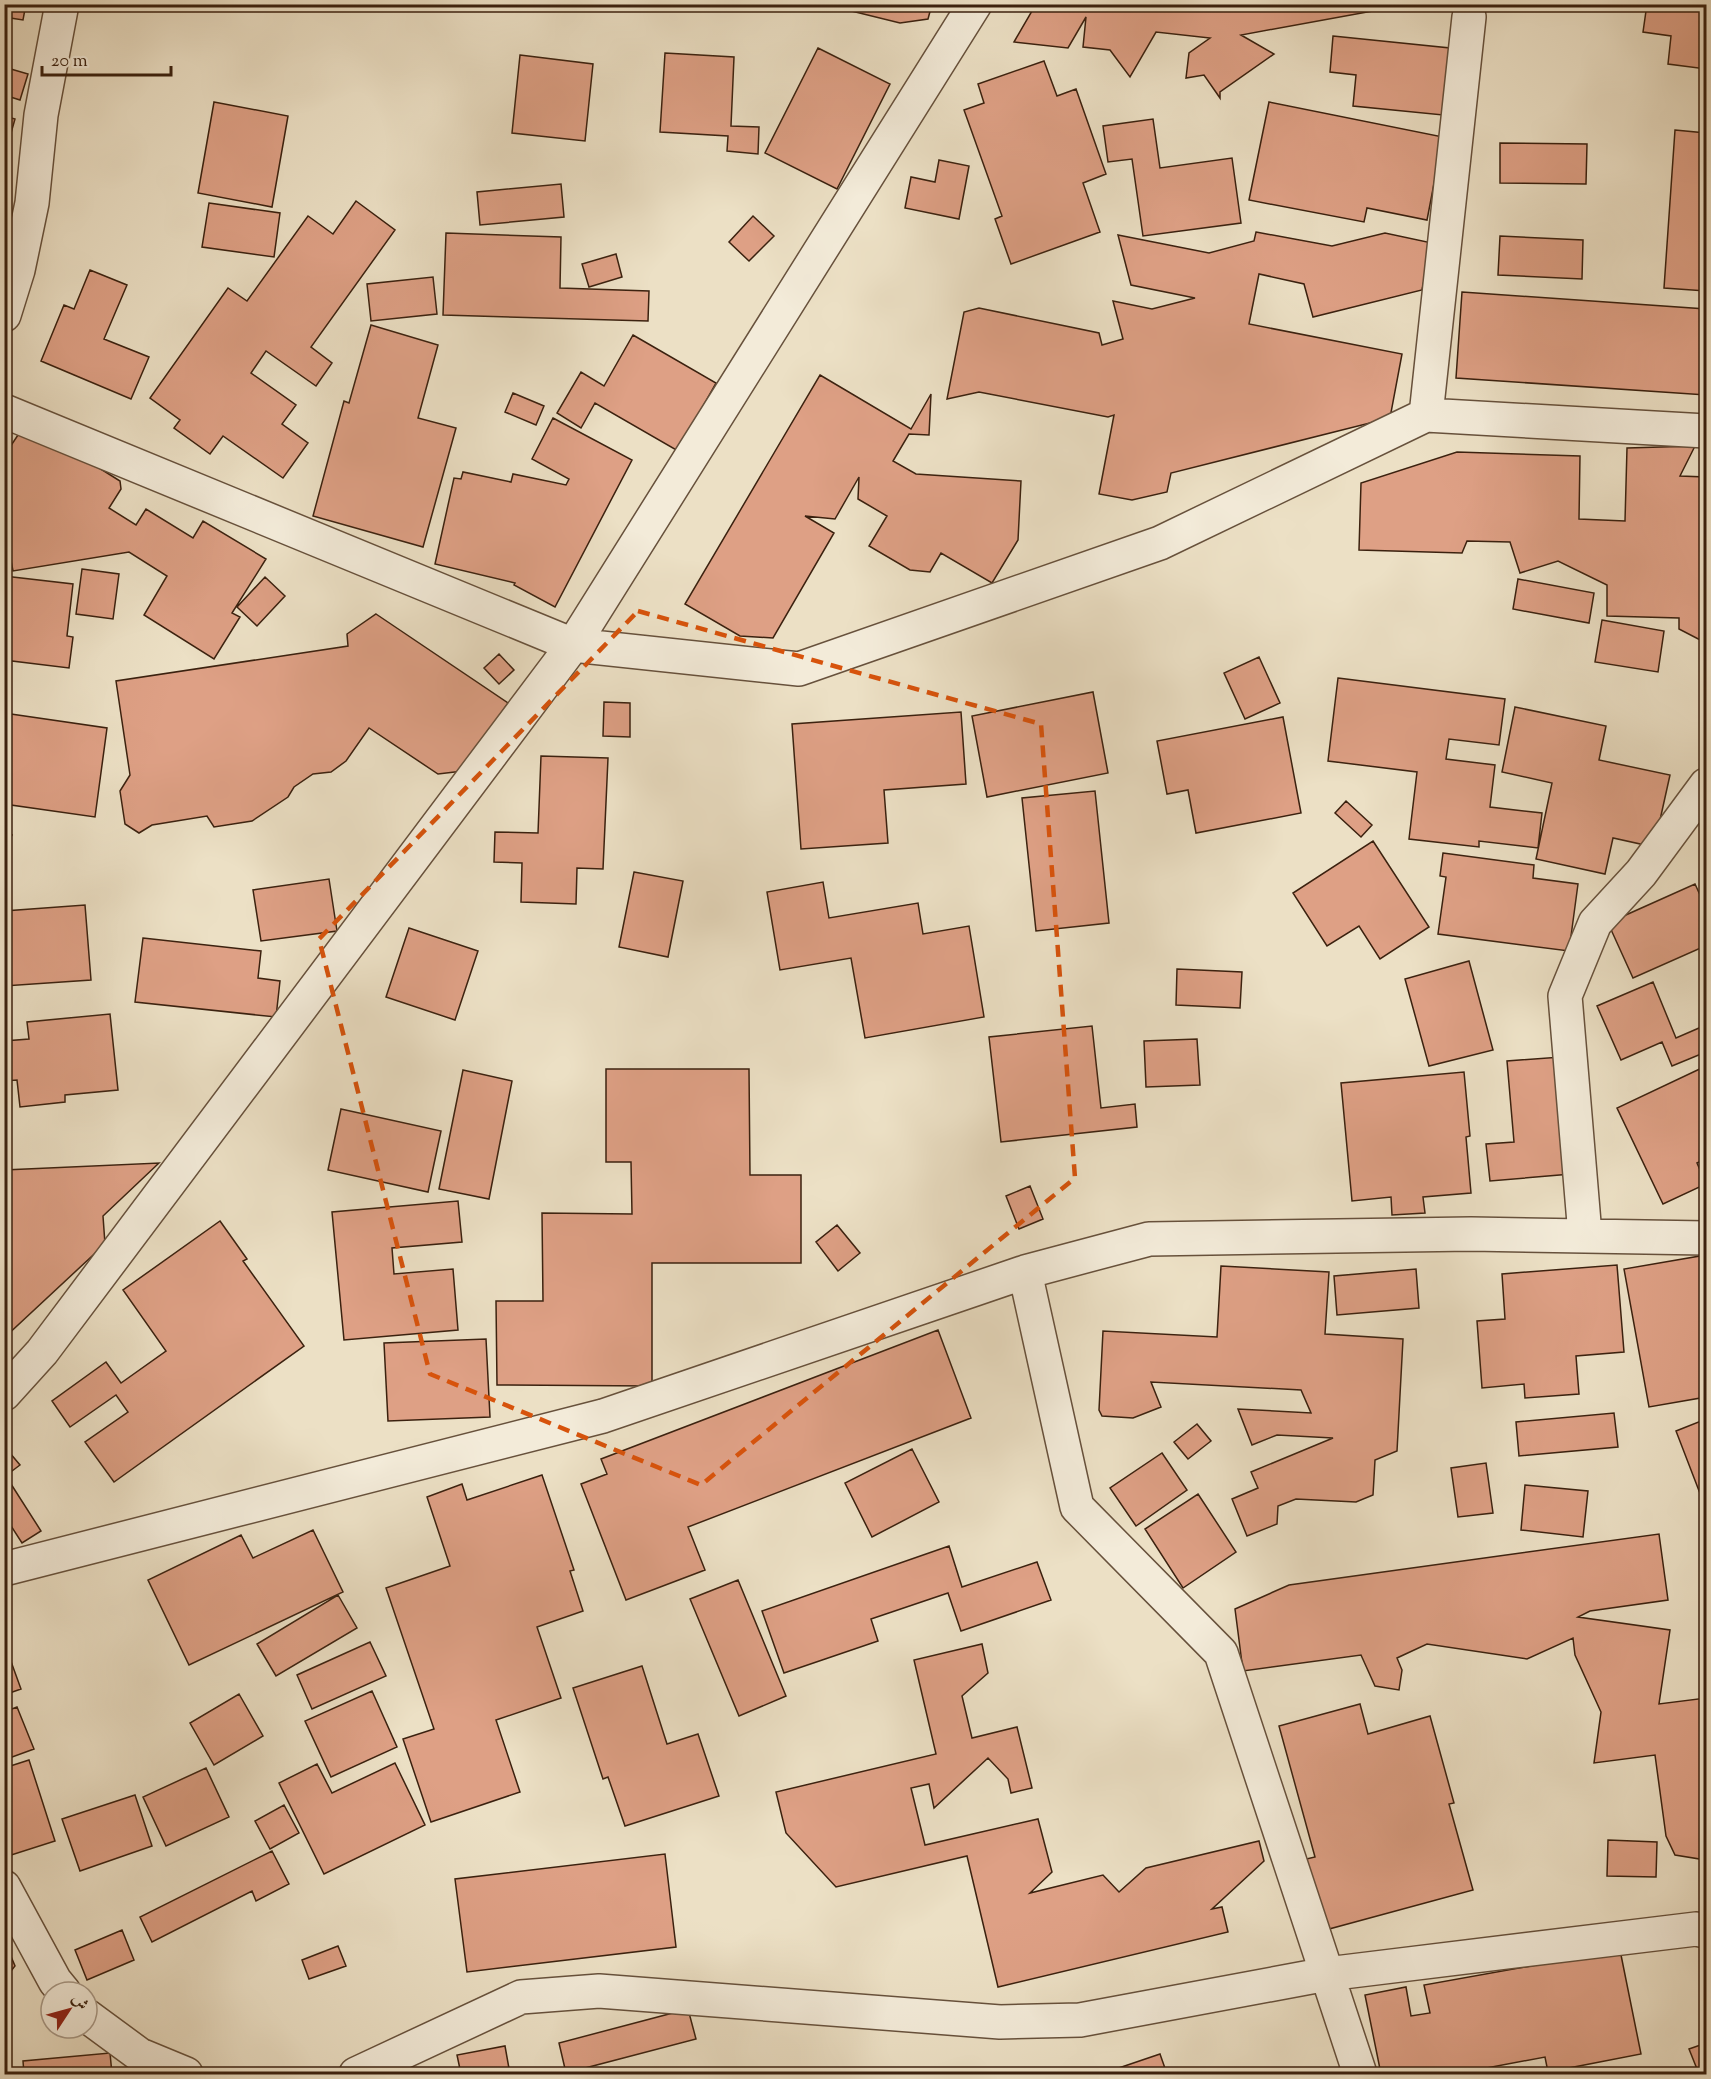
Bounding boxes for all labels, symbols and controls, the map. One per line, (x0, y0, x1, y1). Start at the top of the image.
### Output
scale bar (42, 39, 171, 77)
text: 20 m (51, 49, 88, 75)
north arrow (39, 1980, 99, 2040)
text: ش (65, 1989, 93, 2016)

